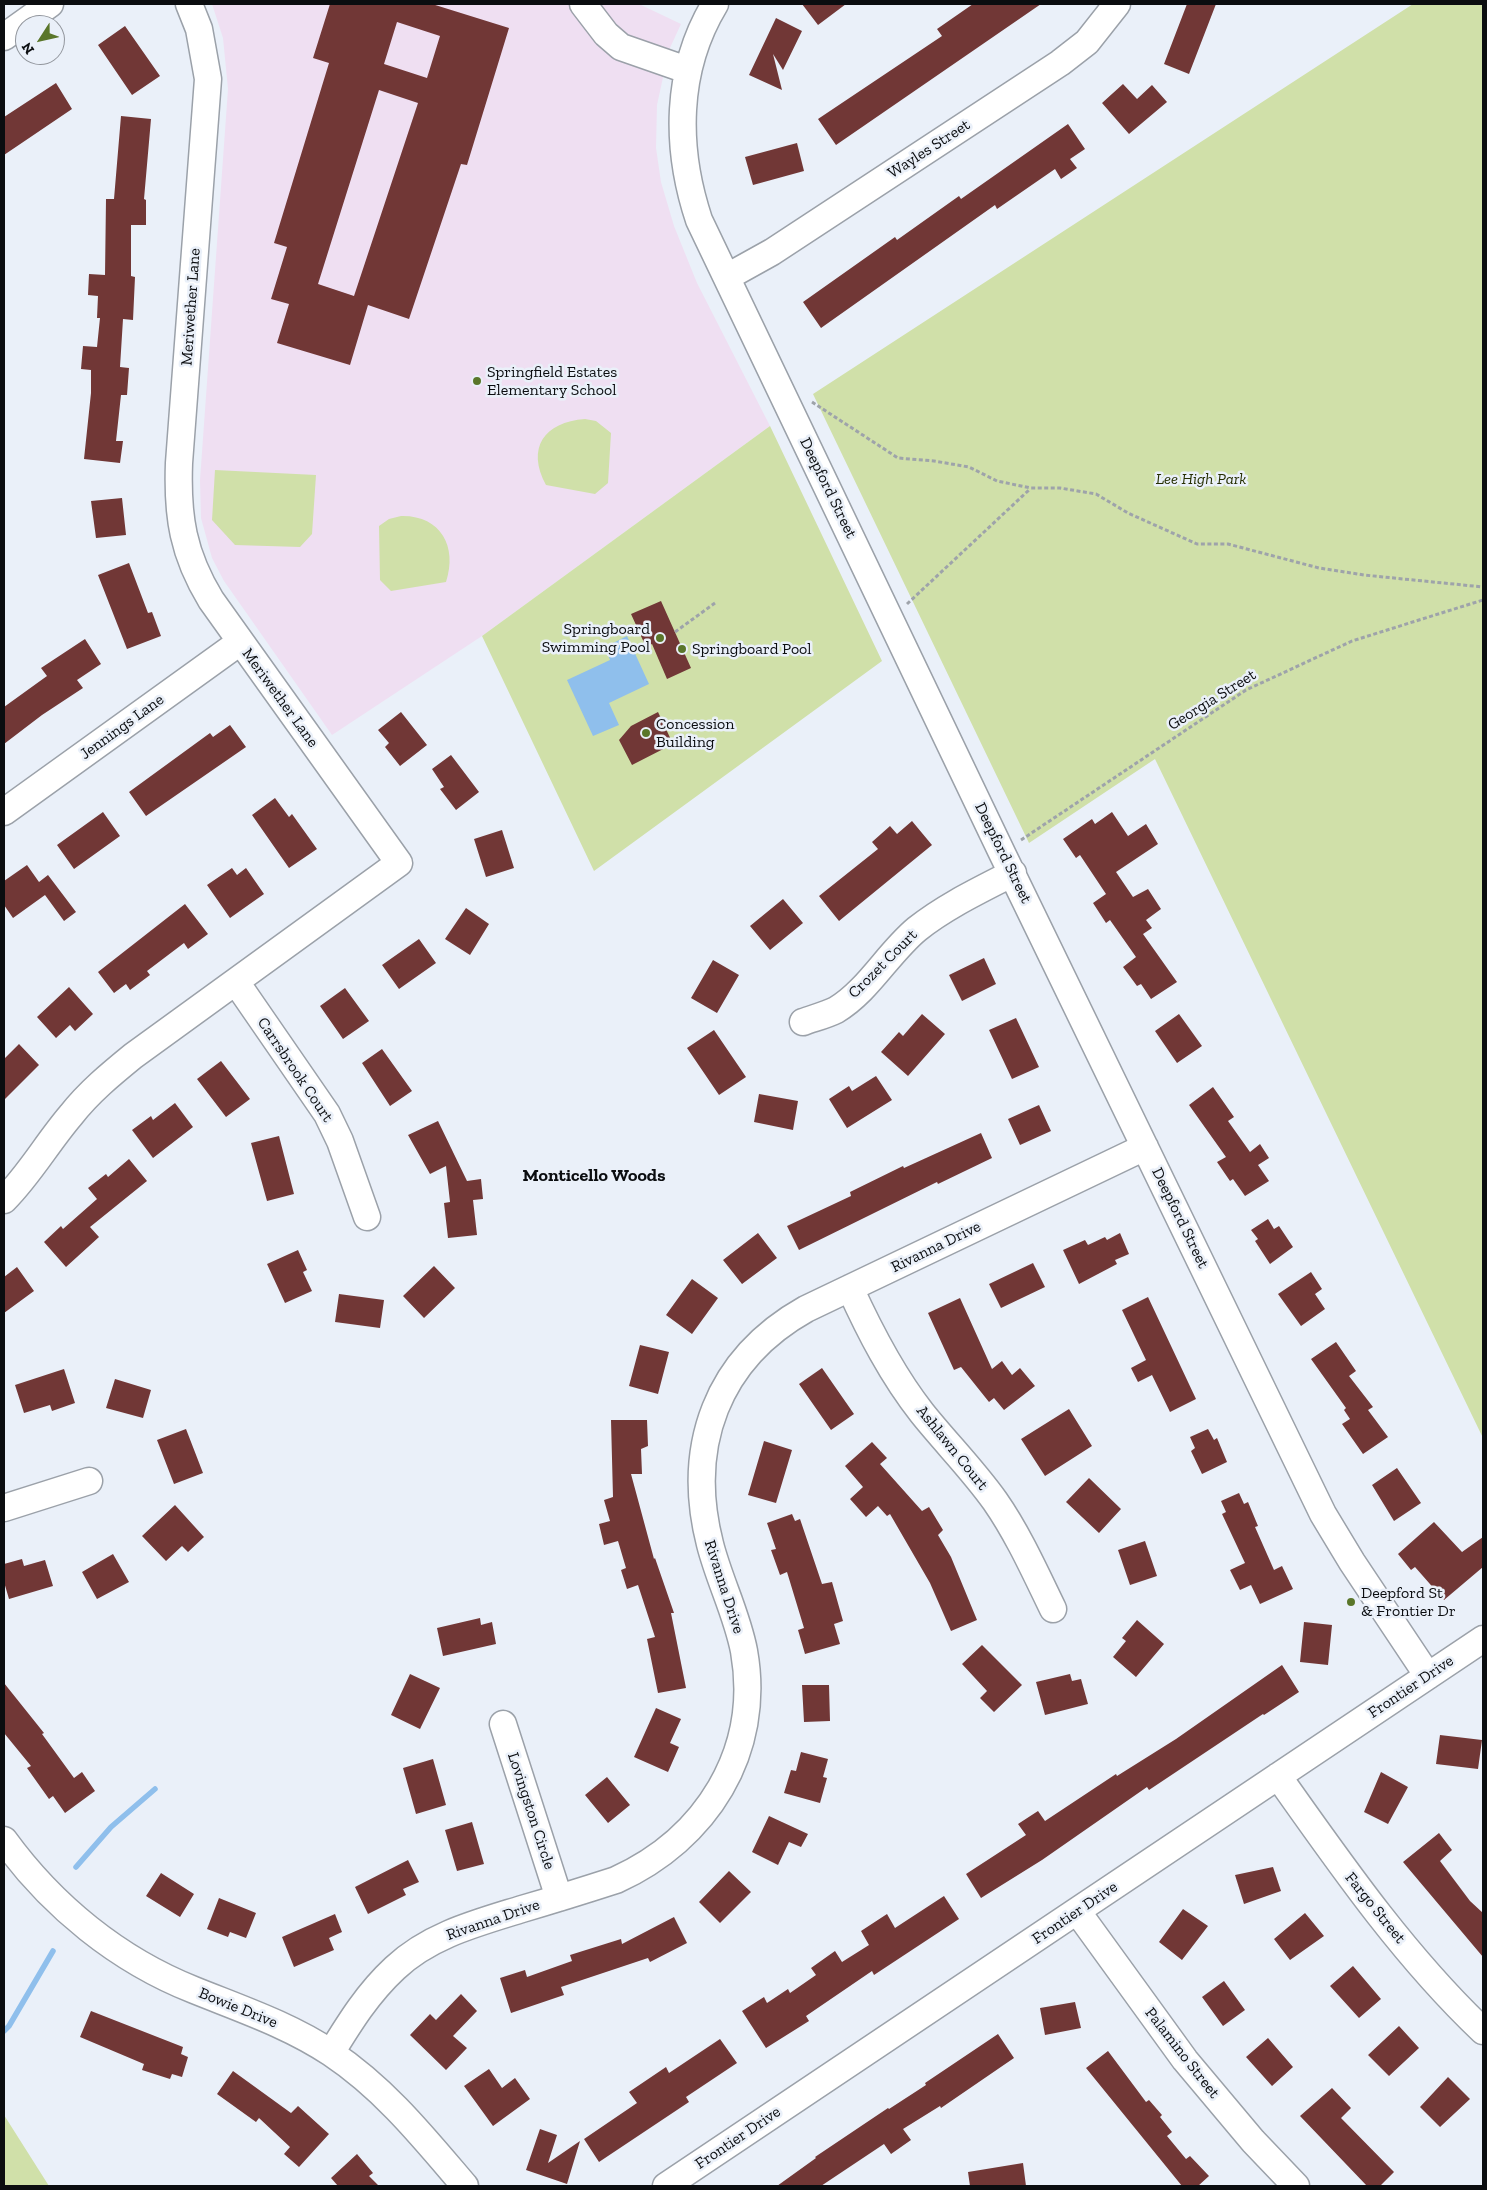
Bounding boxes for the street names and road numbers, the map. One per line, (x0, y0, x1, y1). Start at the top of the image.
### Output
street label: Wayles Street (884, 115, 974, 183)
street label: Meriwether Lane (177, 248, 205, 366)
street label: Deepford Street (795, 435, 861, 541)
street label: Meriwether Lane (238, 645, 322, 751)
street label: Georgia Street (1164, 665, 1260, 735)
street label: Jennings Lane (76, 690, 168, 764)
street label: Deepford Street (970, 800, 1036, 906)
street label: Crozet Court (844, 925, 922, 1003)
street label: Carrsbrook Court (253, 1014, 337, 1126)
street label: Deepford Street (1147, 1165, 1213, 1271)
street label: Rivanna Drive (888, 1217, 984, 1277)
street label: Ashlawn Court (912, 1402, 992, 1494)
street label: Rivanna Drive (700, 1538, 748, 1636)
street label: Frontier Drive (1365, 1651, 1457, 1723)
street label: Lovingston Circle (503, 1750, 559, 1872)
street label: Fargo Street (1340, 1869, 1410, 1947)
street label: Frontier Drive (1029, 1877, 1121, 1949)
street label: Rivanna Drive (444, 1895, 542, 1945)
street label: Bowie Drive (196, 1984, 280, 2032)
street label: Palamino Street (1140, 2004, 1224, 2102)
street label: Frontier Drive (692, 2102, 784, 2174)

